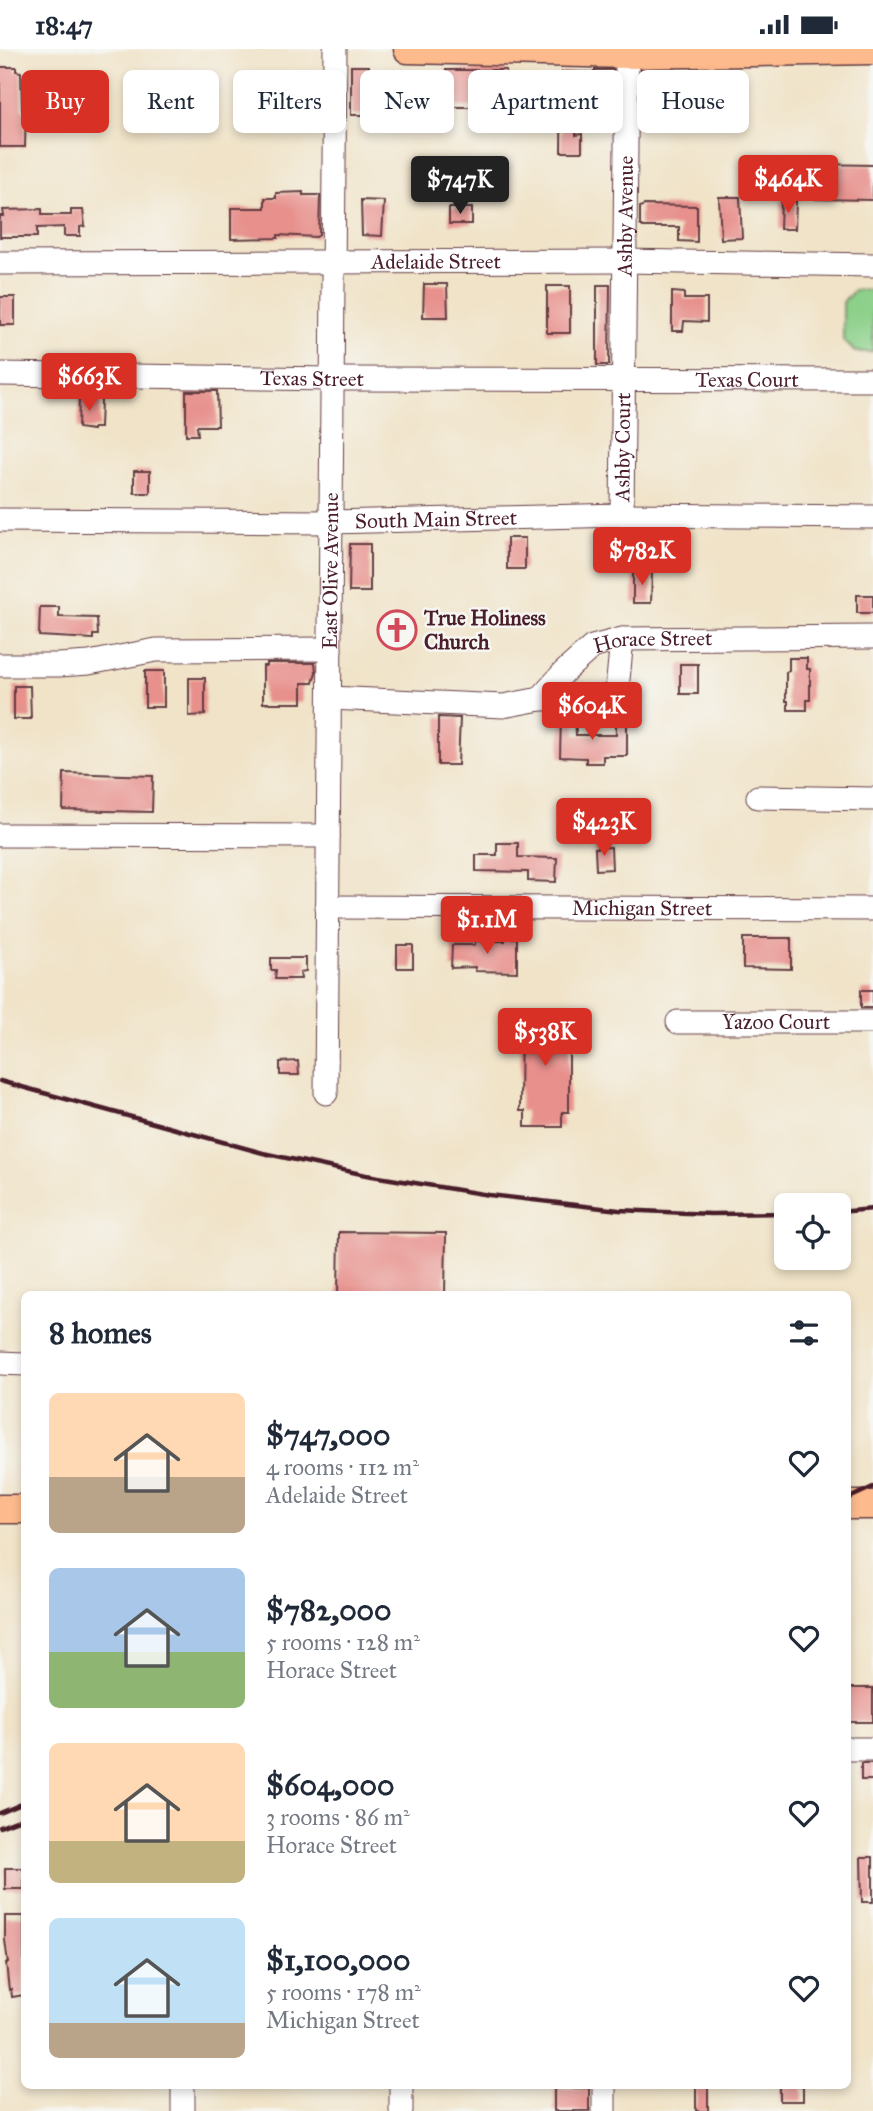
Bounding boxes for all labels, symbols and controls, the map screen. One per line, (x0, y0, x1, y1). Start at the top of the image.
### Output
text: 18:47 (35, 9, 93, 41)
chip: Buy (21, 70, 109, 133)
chip: Rent (123, 70, 219, 133)
chip: Filters (233, 70, 346, 133)
chip: New (360, 70, 454, 133)
chip: Apartment (468, 70, 623, 133)
chip: House (637, 70, 749, 133)
street label: Ashby Avenue (612, 155, 639, 278)
pin: $464K (739, 155, 837, 215)
pin: $747K (411, 157, 509, 216)
text: $464K (754, 164, 822, 192)
text: $747K (427, 165, 493, 193)
street label: Adelaide Street (370, 248, 501, 275)
pin: $663K (40, 353, 138, 413)
text: $663K (58, 362, 120, 390)
street label: Texas Street (260, 365, 365, 392)
street label: Texas Court (695, 367, 799, 393)
street label: Ashby Court (609, 392, 636, 503)
street label: East Olive Avenue (317, 492, 344, 650)
street label: South Main Street (355, 505, 518, 534)
pin: $782K (593, 527, 691, 587)
text: $782K (609, 536, 675, 564)
place label: True Holiness Church (423, 605, 546, 655)
church icon: True Holiness Church (376, 609, 418, 651)
street label: Horace Street (590, 625, 713, 659)
pin: $604K (543, 683, 641, 742)
text: $604K (558, 691, 626, 719)
pin: $423K (555, 799, 653, 858)
text: $423K (572, 807, 636, 835)
street label: Michigan Street (572, 895, 713, 921)
pin: $1.1M (438, 897, 536, 956)
text: $1.1M (457, 905, 517, 933)
pin: $538K (496, 1009, 594, 1068)
street label: Yazoo Court (722, 1009, 831, 1035)
text: $538K (514, 1017, 576, 1045)
map controls (774, 1193, 851, 1270)
button: locate (774, 1193, 851, 1270)
icon: filters (785, 1314, 823, 1352)
text: 8 homes (49, 1315, 152, 1351)
text: $747,000 (266, 1417, 390, 1453)
icon: home (105, 1421, 189, 1505)
icon: heart (785, 1444, 823, 1482)
text: 4 rooms · 112 m² (266, 1453, 419, 1481)
text: Adelaide Street (266, 1481, 408, 1509)
text: $782,000 (266, 1592, 392, 1628)
icon: home (105, 1596, 189, 1680)
icon: heart (785, 1619, 823, 1657)
text: 5 rooms · 128 m² (266, 1628, 420, 1656)
text: Horace Street (266, 1656, 397, 1684)
text: $604,000 (266, 1767, 394, 1803)
icon: home (105, 1771, 189, 1855)
icon: heart (785, 1794, 823, 1832)
text: 3 rooms · 86 m² (266, 1803, 410, 1831)
text: Horace Street (266, 1831, 397, 1859)
text: $1,100,000 (266, 1942, 410, 1978)
icon: home (105, 1946, 189, 2030)
icon: heart (785, 1969, 823, 2007)
text: 5 rooms · 178 m² (266, 1978, 421, 2006)
text: Michigan Street (266, 2006, 420, 2034)

